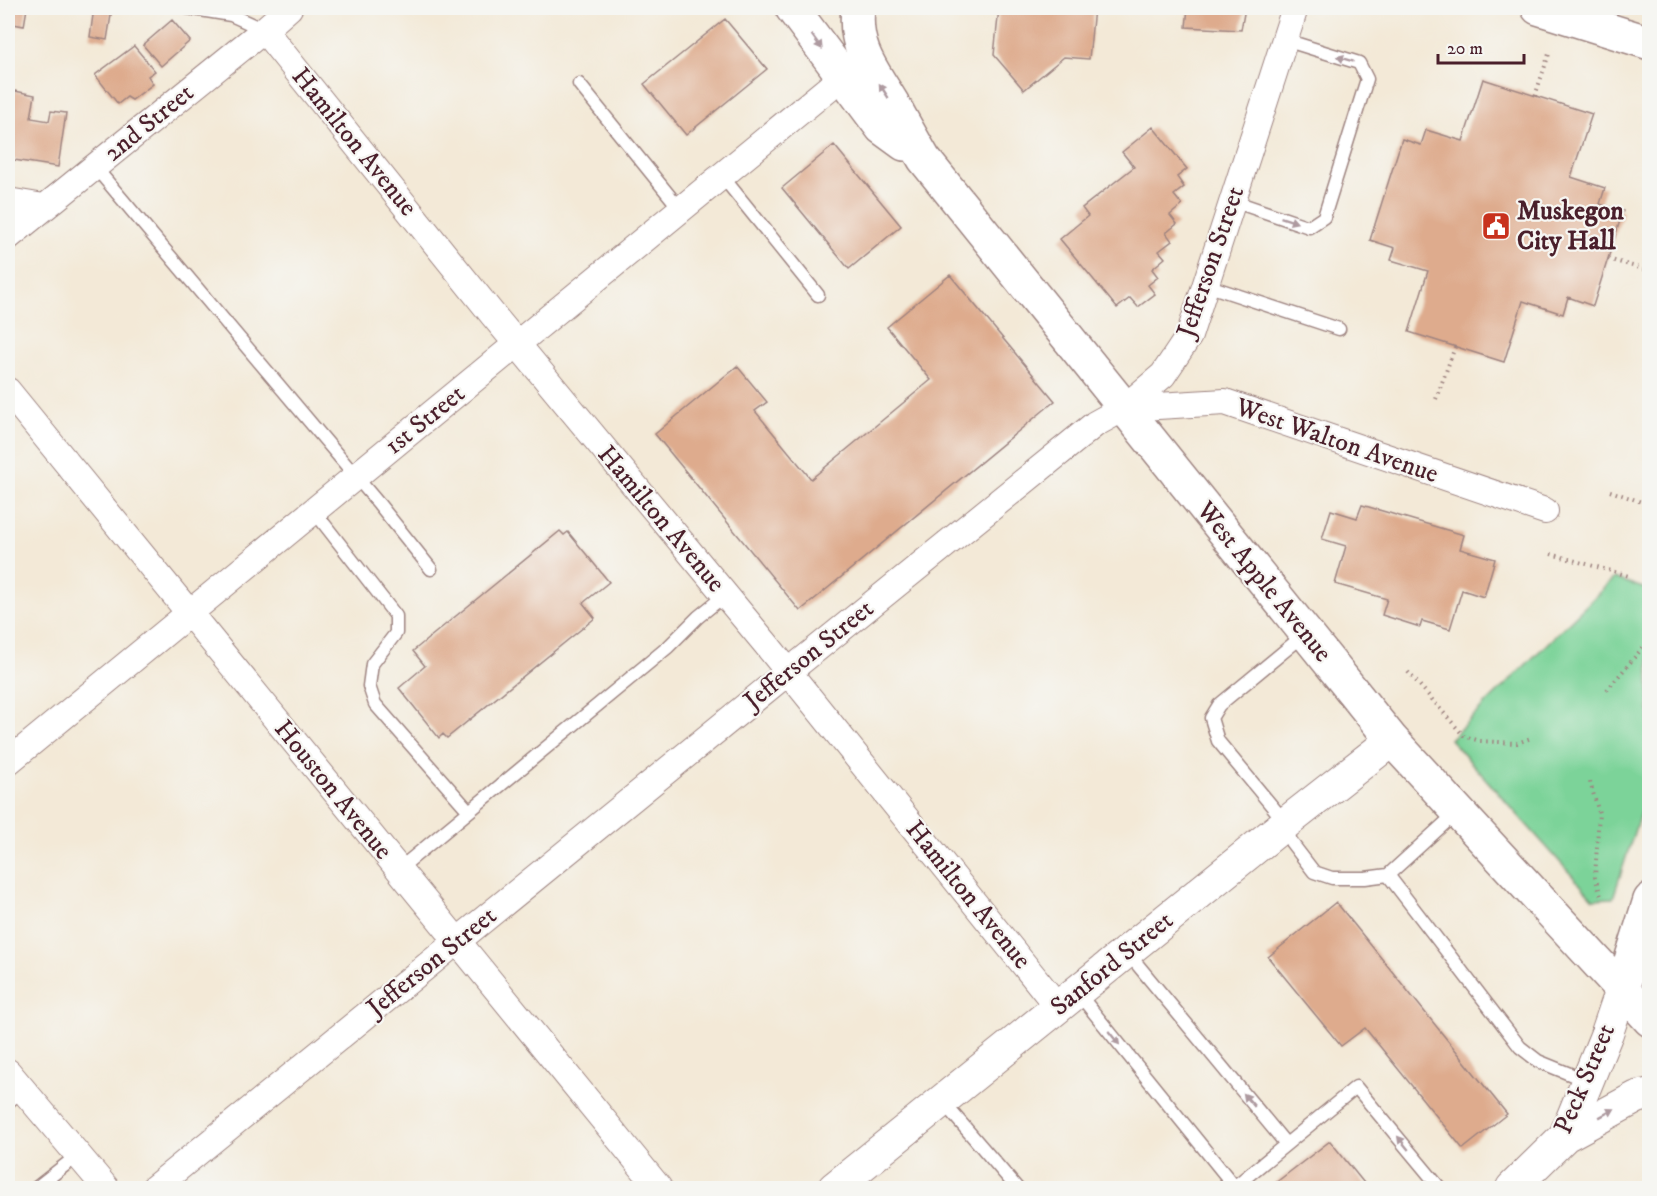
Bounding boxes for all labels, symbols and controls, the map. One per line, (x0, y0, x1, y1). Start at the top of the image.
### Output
scale bar (1438, 27, 1524, 65)
one-way arrow (811, 34, 823, 50)
text: 20 m (1447, 38, 1483, 60)
one-way arrow (1336, 54, 1354, 63)
street label: Hamilton Avenue (284, 61, 424, 223)
street label: 2nd Street (97, 77, 201, 169)
one-way arrow (879, 83, 890, 99)
street label: Jefferson Street (1169, 182, 1252, 344)
place label: Muskegon City Hall (1517, 195, 1624, 258)
public building icon: Muskegon City Hall (1480, 210, 1512, 242)
one-way arrow (1280, 216, 1298, 225)
street label: 1st Street (378, 378, 472, 462)
street label: West Walton Avenue (1230, 391, 1443, 491)
street label: Hamilton Avenue (590, 439, 732, 599)
street label: West Apple Avenue (1188, 494, 1339, 669)
street label: Jefferson Street (736, 593, 881, 719)
street label: Houston Avenue (267, 713, 399, 867)
street label: Hamilton Avenue (898, 814, 1038, 976)
street label: Jefferson Street (359, 900, 504, 1026)
street label: Sanford Street (1044, 904, 1180, 1024)
street label: Peck Street (1547, 1019, 1623, 1139)
one-way arrow (1108, 1030, 1121, 1046)
one-way arrow (1243, 1092, 1255, 1107)
one-way arrow (1598, 1109, 1615, 1119)
one-way arrow (1397, 1136, 1410, 1151)

